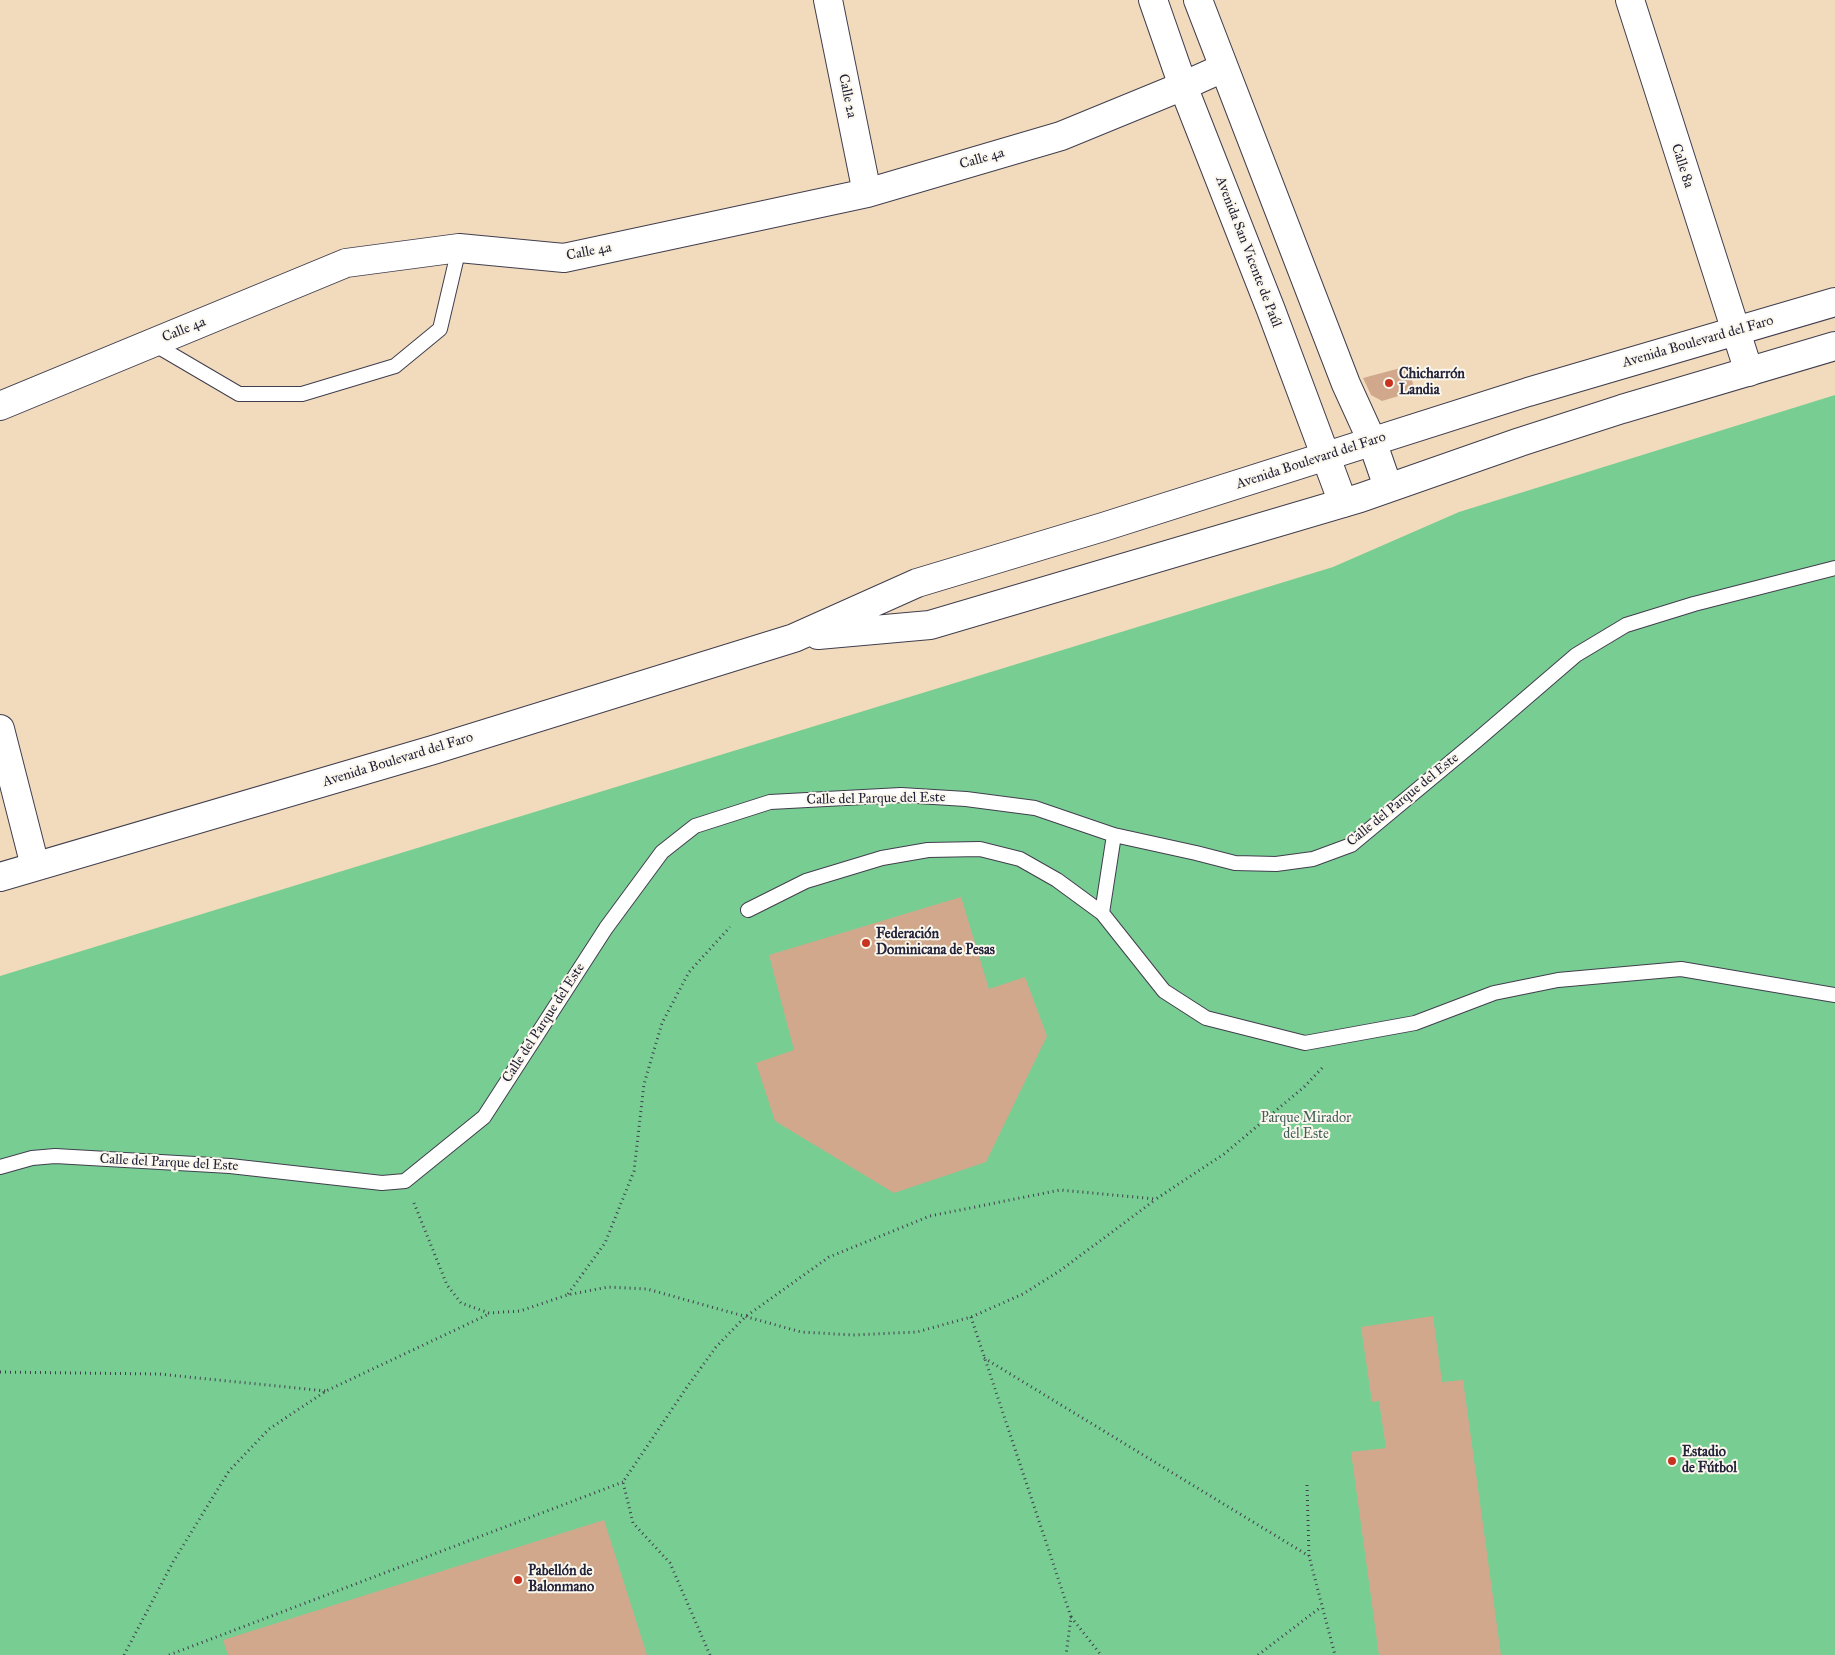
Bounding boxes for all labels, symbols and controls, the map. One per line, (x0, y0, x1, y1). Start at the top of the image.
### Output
street label: Calle 2a (834, 72, 860, 120)
street label: Calle 8a (1667, 142, 1697, 190)
street label: Calle 4a (958, 145, 1006, 173)
street label: Avenida San Vicente de Paúl (1211, 174, 1285, 330)
street label: Calle 4a (565, 239, 613, 265)
street label: Avenida Boulevard del Faro (1620, 312, 1776, 372)
street label: Calle 4a (160, 314, 208, 346)
place label: Chicharrón Landia (1399, 367, 1465, 400)
marker: Chicharrón Landia (1383, 377, 1395, 389)
street label: Avenida Boulevard del Faro (1234, 429, 1388, 493)
street label: Avenida Boulevard del Faro (321, 729, 475, 791)
street label: Calle del Parque del Este (1344, 750, 1462, 850)
street label: Calle del Parque del Este (806, 789, 946, 809)
place label: Federación Dominicana de Pesas (876, 927, 995, 960)
marker: Federación Dominicana de Pesas (860, 937, 872, 949)
street label: Calle del Parque del Este (499, 960, 589, 1086)
park label: Parque Mirador del Este (1261, 1111, 1351, 1144)
street label: Calle del Parque del Este (99, 1151, 239, 1175)
place label: Estadio de Fútbol (1682, 1445, 1737, 1478)
marker: Estadio de Fútbol (1666, 1455, 1678, 1467)
place label: Pabellón de Balonmano (528, 1564, 594, 1596)
marker: Pabellón de Balonmano (512, 1574, 524, 1586)

